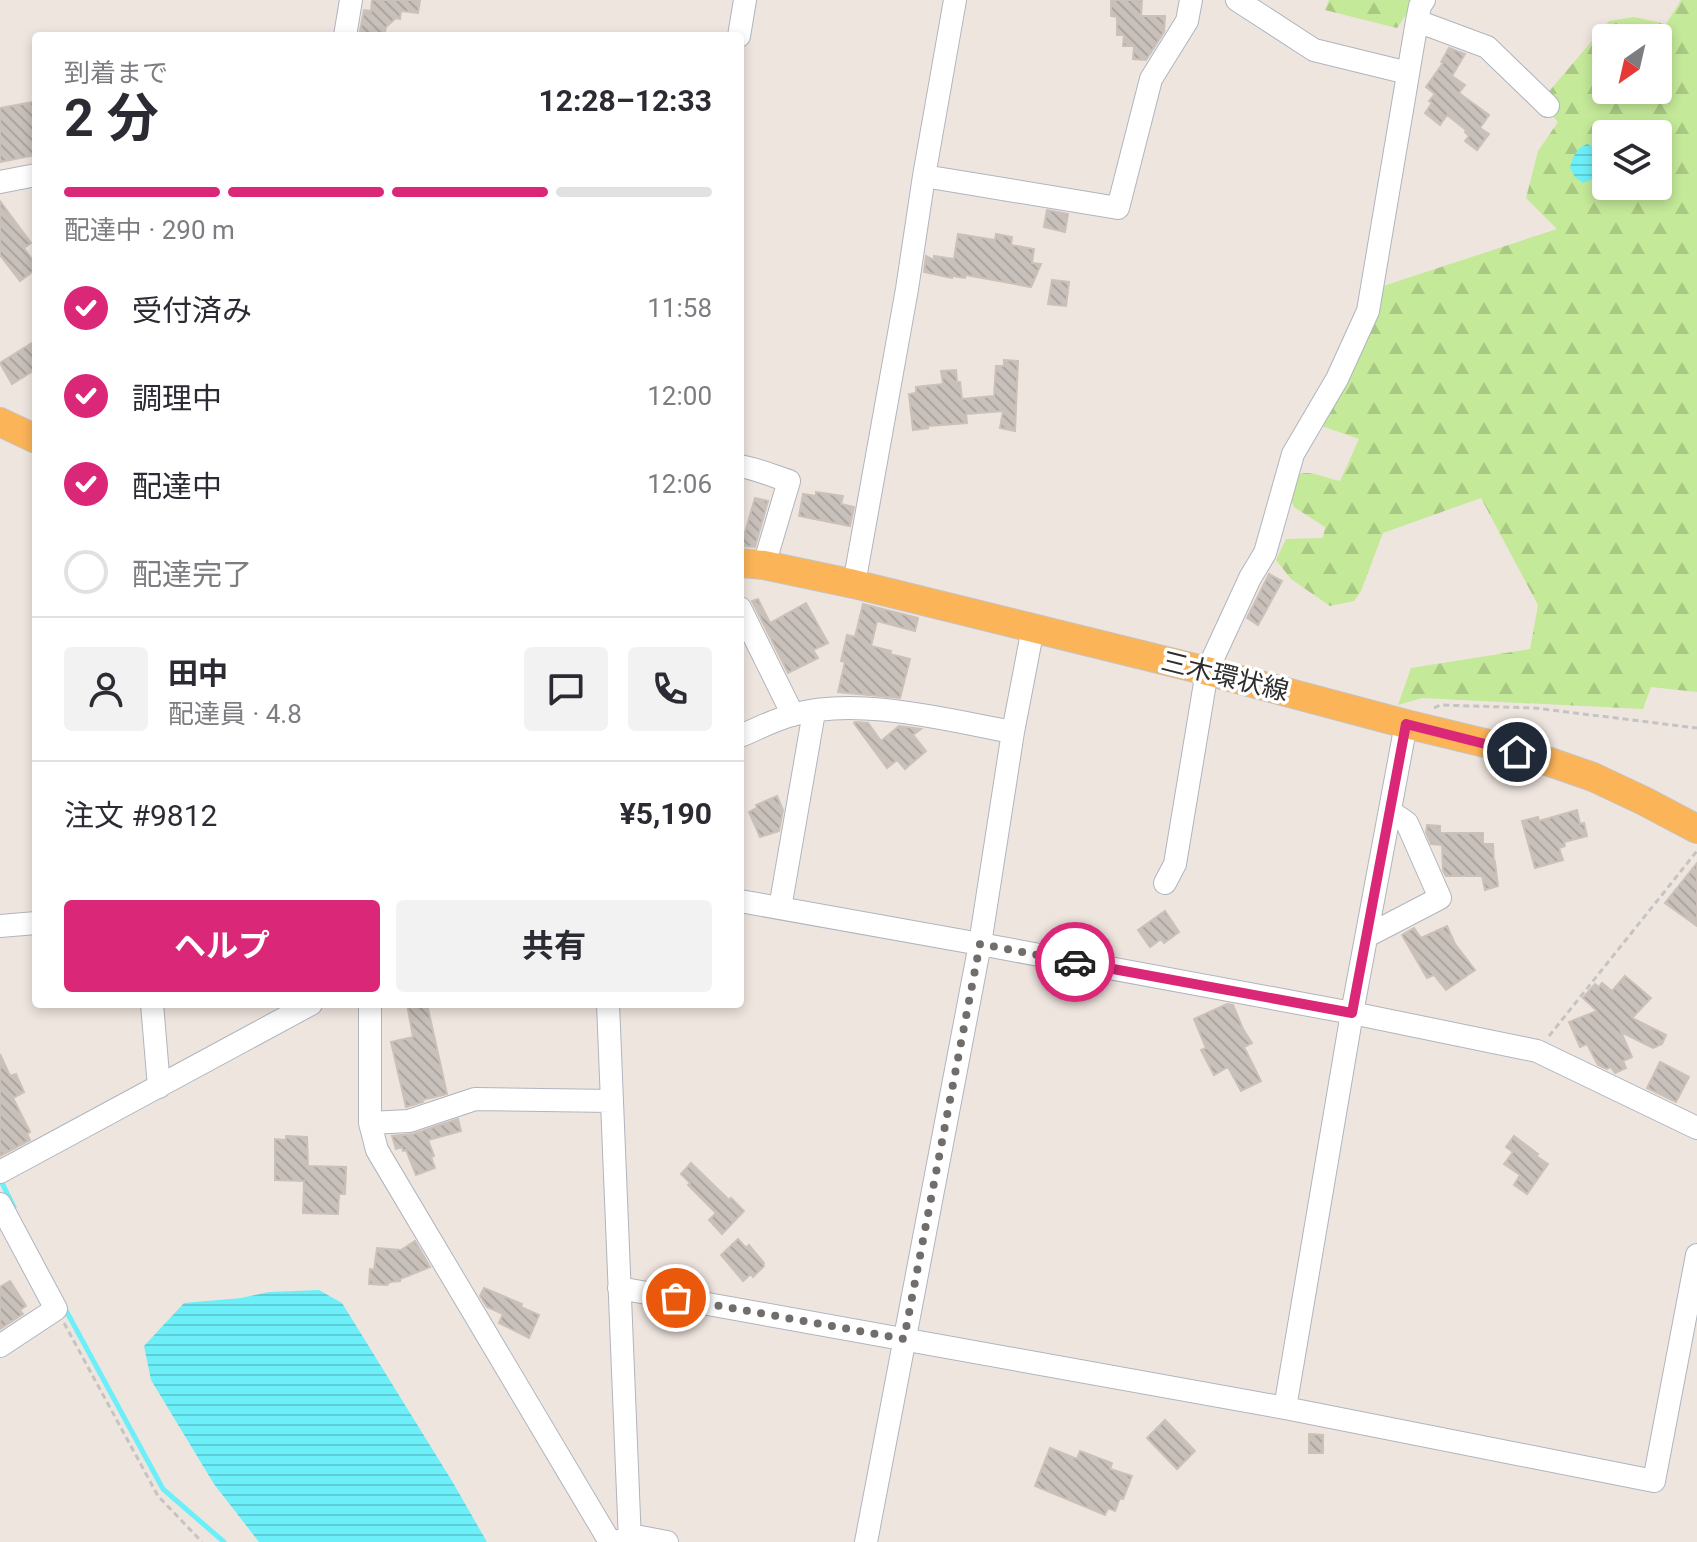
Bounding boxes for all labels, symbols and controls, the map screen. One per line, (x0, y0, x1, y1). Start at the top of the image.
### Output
north arrow (1592, 24, 1672, 104)
map controls (1592, 24, 1672, 200)
text: 到着まで (64, 58, 168, 88)
text: 12:28–12:33 (538, 83, 712, 118)
text: 2 分 (64, 88, 159, 149)
button: layers (1592, 120, 1672, 200)
text: 配達中 · 290 m (64, 215, 235, 245)
icon: check (64, 286, 108, 330)
text: 受付済み (132, 293, 252, 328)
text: 11:58 (647, 293, 712, 323)
icon: check (64, 374, 108, 418)
text: 調理中 (132, 381, 222, 416)
text: 12:00 (647, 381, 712, 411)
icon: check (64, 462, 108, 506)
text: 配達中 (132, 469, 222, 504)
text: 12:06 (647, 469, 712, 499)
text: 配達完了 (132, 557, 252, 592)
street label: 三木環状線 (1158, 646, 1292, 706)
button: person (64, 647, 148, 731)
button: chat (524, 647, 608, 731)
button: phone (628, 647, 712, 731)
text: 田中 (168, 656, 228, 691)
text: 配達員 · 4.8 (168, 699, 302, 729)
pin (1483, 718, 1551, 786)
icon: home (1495, 730, 1539, 774)
text: ¥5,190 (620, 796, 712, 831)
text: 注文 #9812 (64, 798, 217, 833)
button: ヘルプ (64, 900, 380, 992)
button: 共有 (396, 900, 712, 992)
courier (1035, 922, 1115, 1002)
icon: car (1053, 940, 1097, 984)
pin (642, 1264, 710, 1332)
icon: bag (654, 1276, 698, 1320)

